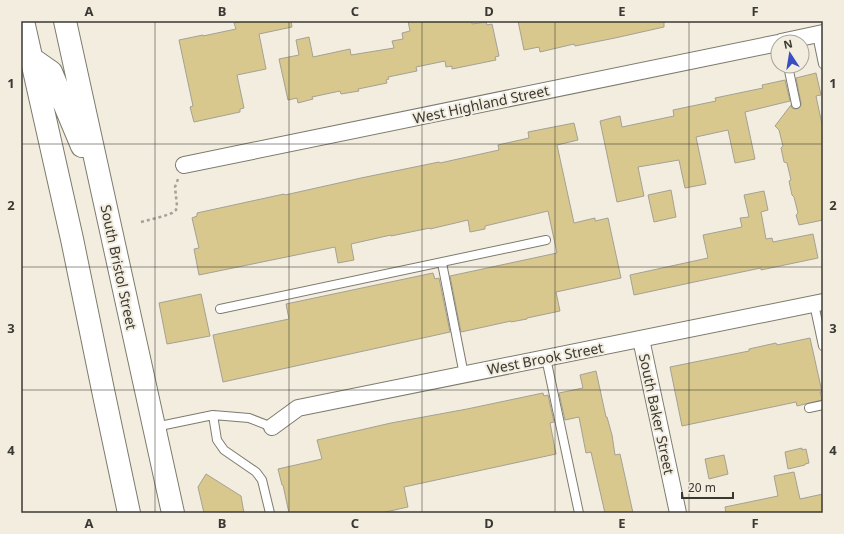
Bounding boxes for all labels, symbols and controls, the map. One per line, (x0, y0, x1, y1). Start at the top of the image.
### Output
text: A (85, 2, 94, 20)
text: B (218, 2, 226, 20)
text: C (351, 2, 359, 20)
text: D (484, 2, 494, 20)
text: E (618, 2, 626, 20)
text: F (751, 2, 759, 20)
north arrow (770, 34, 810, 74)
text: N (782, 35, 794, 52)
text: 1 (7, 74, 15, 92)
text: 1 (829, 74, 837, 92)
street label: West Highland Street (411, 80, 551, 128)
text: 2 (7, 196, 15, 214)
text: 2 (829, 196, 837, 214)
street label: South Bristol Street (96, 203, 142, 331)
text: 3 (7, 319, 15, 337)
text: 3 (829, 319, 837, 337)
street label: West Brook Street (485, 337, 605, 379)
street label: South Baker Street (635, 352, 679, 476)
text: 4 (7, 441, 15, 459)
text: 4 (829, 441, 837, 459)
scale bar (682, 474, 733, 500)
text: 20 m (688, 479, 716, 496)
text: A (85, 514, 94, 532)
text: B (218, 514, 226, 532)
text: C (351, 514, 359, 532)
text: D (484, 514, 494, 532)
text: E (618, 514, 626, 532)
text: F (751, 514, 759, 532)

